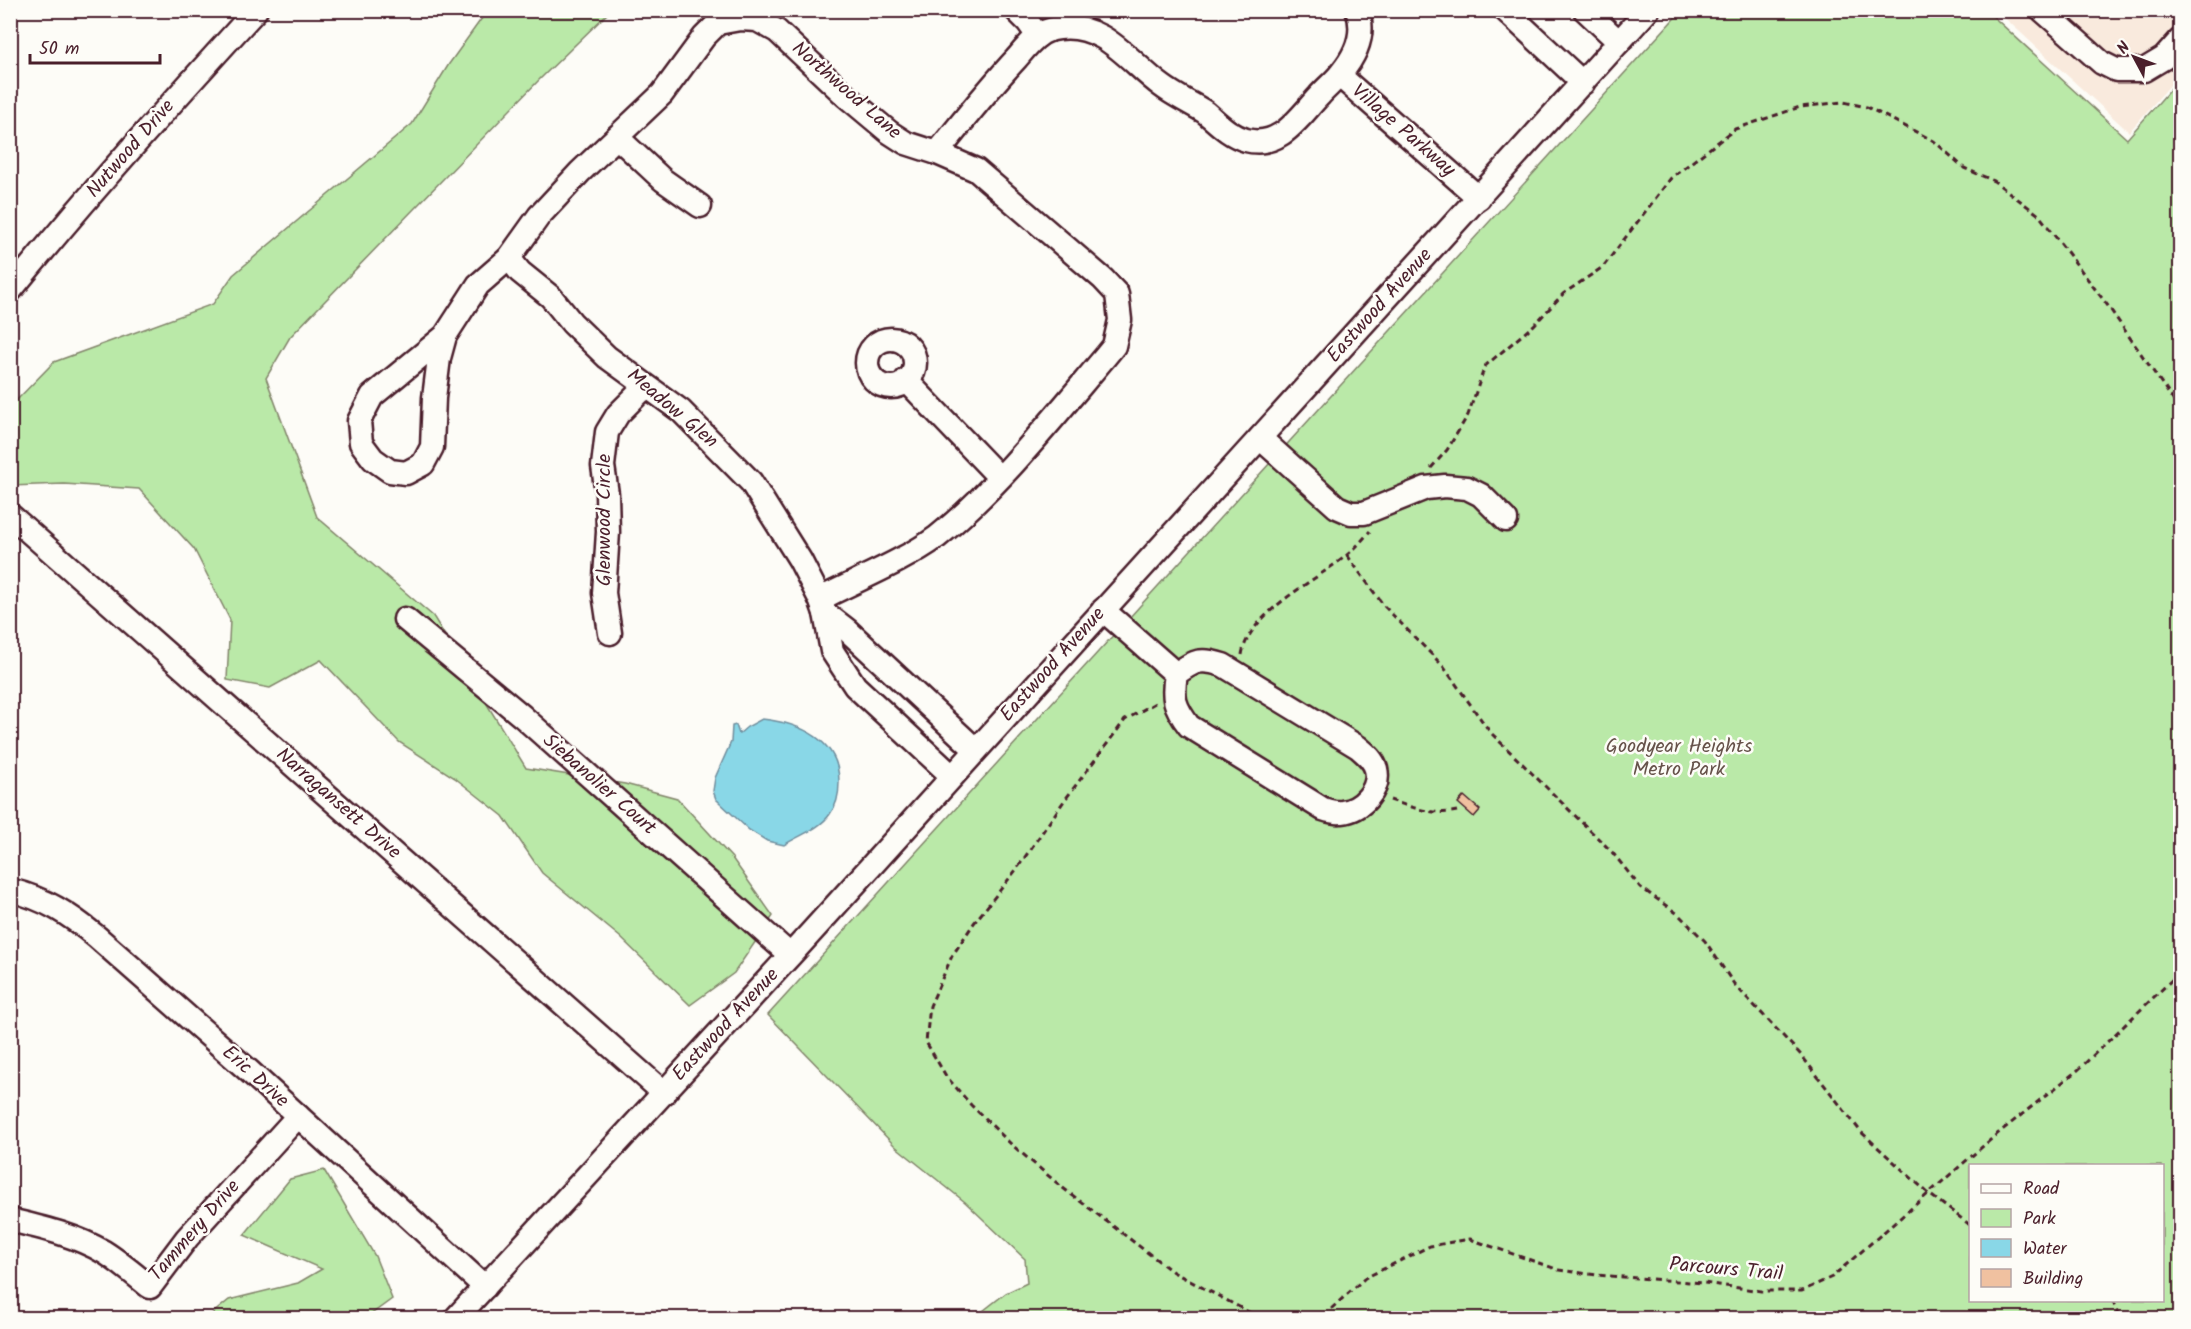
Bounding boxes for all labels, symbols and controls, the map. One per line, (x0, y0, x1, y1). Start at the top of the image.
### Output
scale bar (30, 27, 160, 65)
north arrow (2104, 27, 2164, 87)
street label: Northwood Lane (784, 34, 908, 148)
text: 50 m (39, 35, 79, 64)
text: N (2111, 36, 2137, 60)
street label: Village Parkway (1344, 76, 1463, 186)
street label: Nutwood Drive (79, 92, 183, 206)
street label: Eastwood Avenue (1319, 241, 1441, 371)
street label: Meadow Glen (619, 361, 725, 457)
street label: Glenwood Circle (589, 454, 621, 586)
street label: Eastwood Avenue (992, 600, 1114, 730)
street label: Siebanolier Court (535, 726, 663, 844)
park label: Goodyear Heights Metro Park (1606, 731, 1753, 786)
street label: Narragansett Drive (268, 740, 408, 868)
street label: Eastwood Avenue (665, 961, 787, 1089)
street label: Eric Drive (214, 1038, 296, 1116)
legend (1969, 1164, 2164, 1302)
street label: Tammery Drive (141, 1173, 249, 1289)
text: Road (2023, 1175, 2060, 1204)
text: Park (2023, 1205, 2056, 1234)
text: Water (2023, 1235, 2068, 1264)
street label: Parcours Trail (1668, 1249, 1784, 1291)
text: Building (2023, 1265, 2083, 1294)

